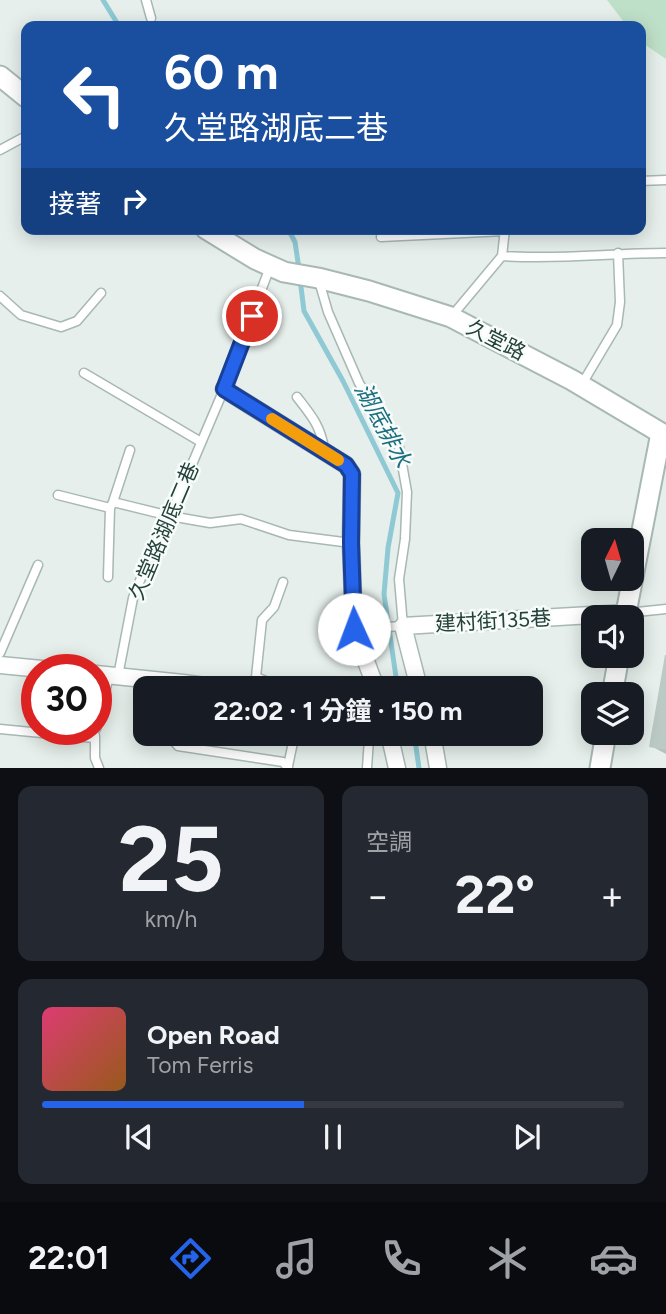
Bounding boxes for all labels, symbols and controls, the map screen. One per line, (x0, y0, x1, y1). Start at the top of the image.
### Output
text: 60 m (164, 42, 279, 101)
icon: left (49, 49, 140, 140)
text: 久堂路湖底二巷 (164, 109, 388, 147)
icon: right (115, 182, 153, 220)
text: 接著 (49, 188, 101, 220)
pin (222, 286, 282, 346)
icon: arrive (233, 297, 271, 335)
street label: 久堂路 (462, 314, 530, 365)
water label: 湖底排水 (349, 378, 417, 473)
street label: 久堂路湖底二巷 (123, 458, 204, 603)
north arrow (581, 528, 644, 592)
map controls (581, 528, 644, 745)
position arrow (317, 592, 391, 666)
street label: 建村街135巷 (434, 605, 552, 636)
button: sound (581, 605, 644, 668)
speed limit sign: 30 (21, 654, 112, 745)
button: layers (581, 682, 644, 745)
text: 22:02 · 1 分鐘 · 150 m (213, 695, 463, 727)
text: 25 (118, 805, 224, 914)
text: 空調 (366, 828, 412, 856)
text: 22° (455, 864, 535, 926)
text: − (366, 873, 390, 919)
text: + (600, 873, 624, 919)
text: km/h (145, 905, 197, 933)
text: Open Road (147, 1019, 280, 1051)
text: Tom Ferris (147, 1051, 253, 1079)
icon: previous (120, 1118, 158, 1156)
icon: pause (314, 1118, 352, 1156)
icon: next (508, 1118, 546, 1156)
icon: directions (166, 1234, 215, 1283)
icon: music (272, 1234, 321, 1283)
icon: phone (377, 1234, 426, 1283)
icon: climate (483, 1234, 532, 1283)
icon: car (589, 1234, 638, 1283)
text: 22:01 (28, 1239, 109, 1277)

